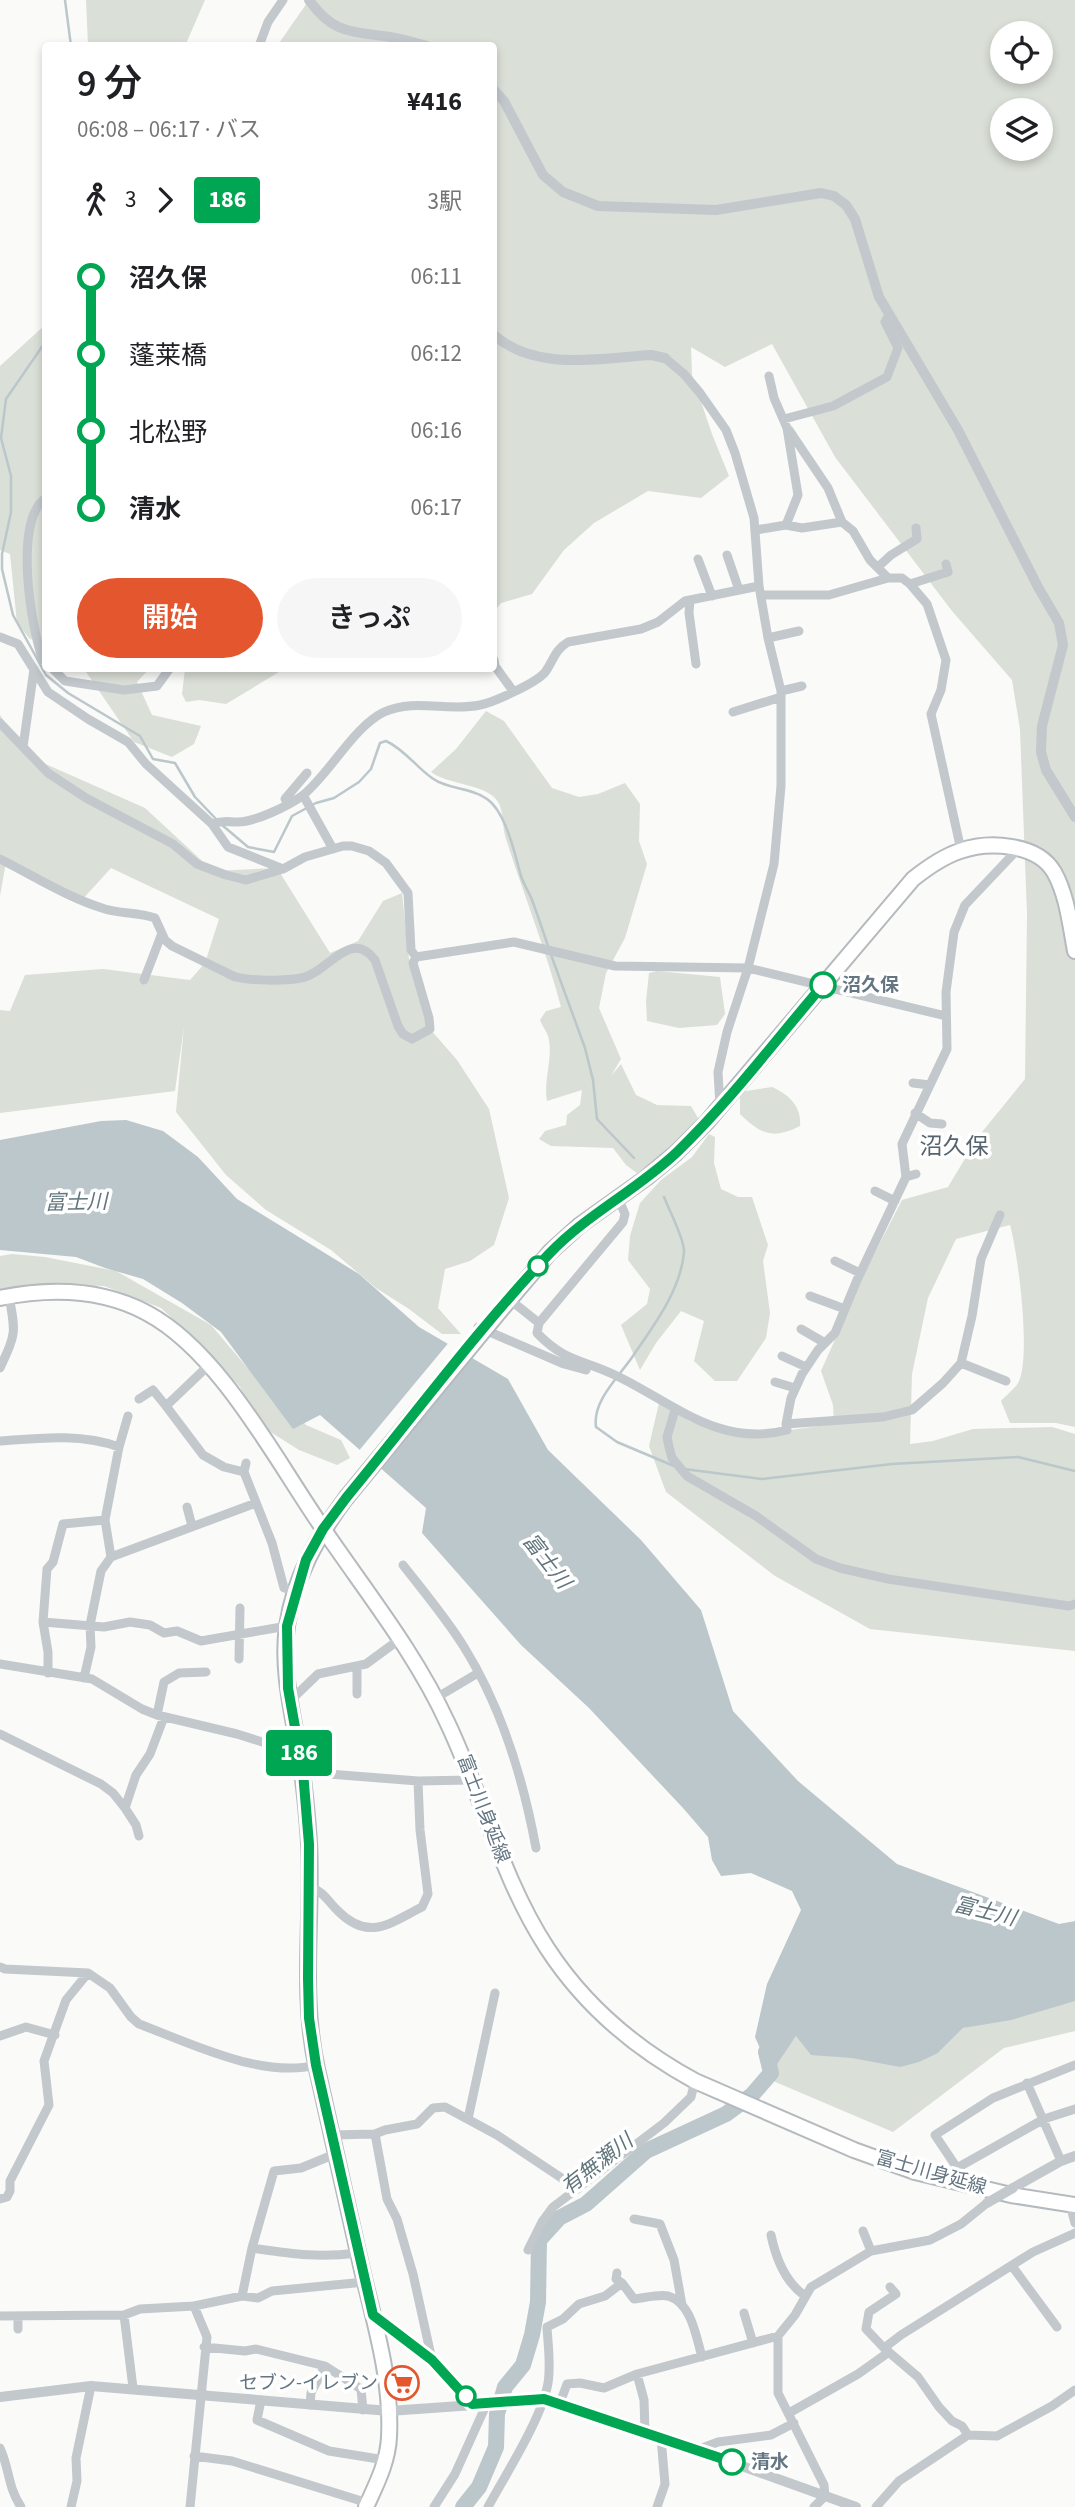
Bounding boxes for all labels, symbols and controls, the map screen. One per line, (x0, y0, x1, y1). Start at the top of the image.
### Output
map controls (990, 21, 1053, 161)
button: locate (990, 21, 1053, 84)
text: 9 分 (77, 57, 142, 111)
text: ¥416 (407, 83, 462, 120)
button: layers (990, 98, 1053, 161)
text: 06:08 – 06:17 · バス (77, 113, 261, 146)
icon: walk (77, 181, 115, 219)
icon: forward (146, 181, 184, 219)
text: 186 (208, 182, 246, 217)
text: 3 (125, 183, 136, 216)
text: 3駅 (428, 185, 462, 218)
text: 沼久保 (129, 260, 207, 297)
text: 06:11 (411, 260, 462, 293)
text: 蓬莱橋 (129, 337, 207, 374)
text: 06:12 (411, 337, 462, 370)
text: 北松野 (129, 414, 207, 451)
text: 06:16 (411, 414, 462, 447)
text: 清水 (129, 491, 181, 528)
text: 06:17 (411, 491, 462, 524)
button: 開始 (77, 578, 263, 658)
button: きっぷ (277, 578, 462, 658)
marker: 沼久保 (810, 972, 836, 998)
place label: 沼久保 (842, 972, 899, 999)
district label: 沼久保 (920, 1130, 989, 1163)
water label: 富士川 (44, 1186, 110, 1218)
unlabelled marker (528, 1256, 548, 1276)
water label: 富士川 (516, 1527, 579, 1597)
line badge: 186 (259, 1730, 339, 1776)
text: 186 (280, 1735, 318, 1770)
street label: 富士川身延線 (450, 1751, 516, 1867)
water label: 富士川 (951, 1889, 1021, 1934)
water label: 有無瀬川 (555, 2125, 641, 2202)
street label: 富士川身延線 (872, 2144, 990, 2202)
supermarket icon: セブン-イレブン (383, 2364, 421, 2402)
place label: セブン-イレブン (239, 2370, 378, 2397)
unlabelled marker (456, 2386, 476, 2406)
marker: 清水 (719, 2449, 745, 2475)
place label: 清水 (751, 2449, 789, 2476)

